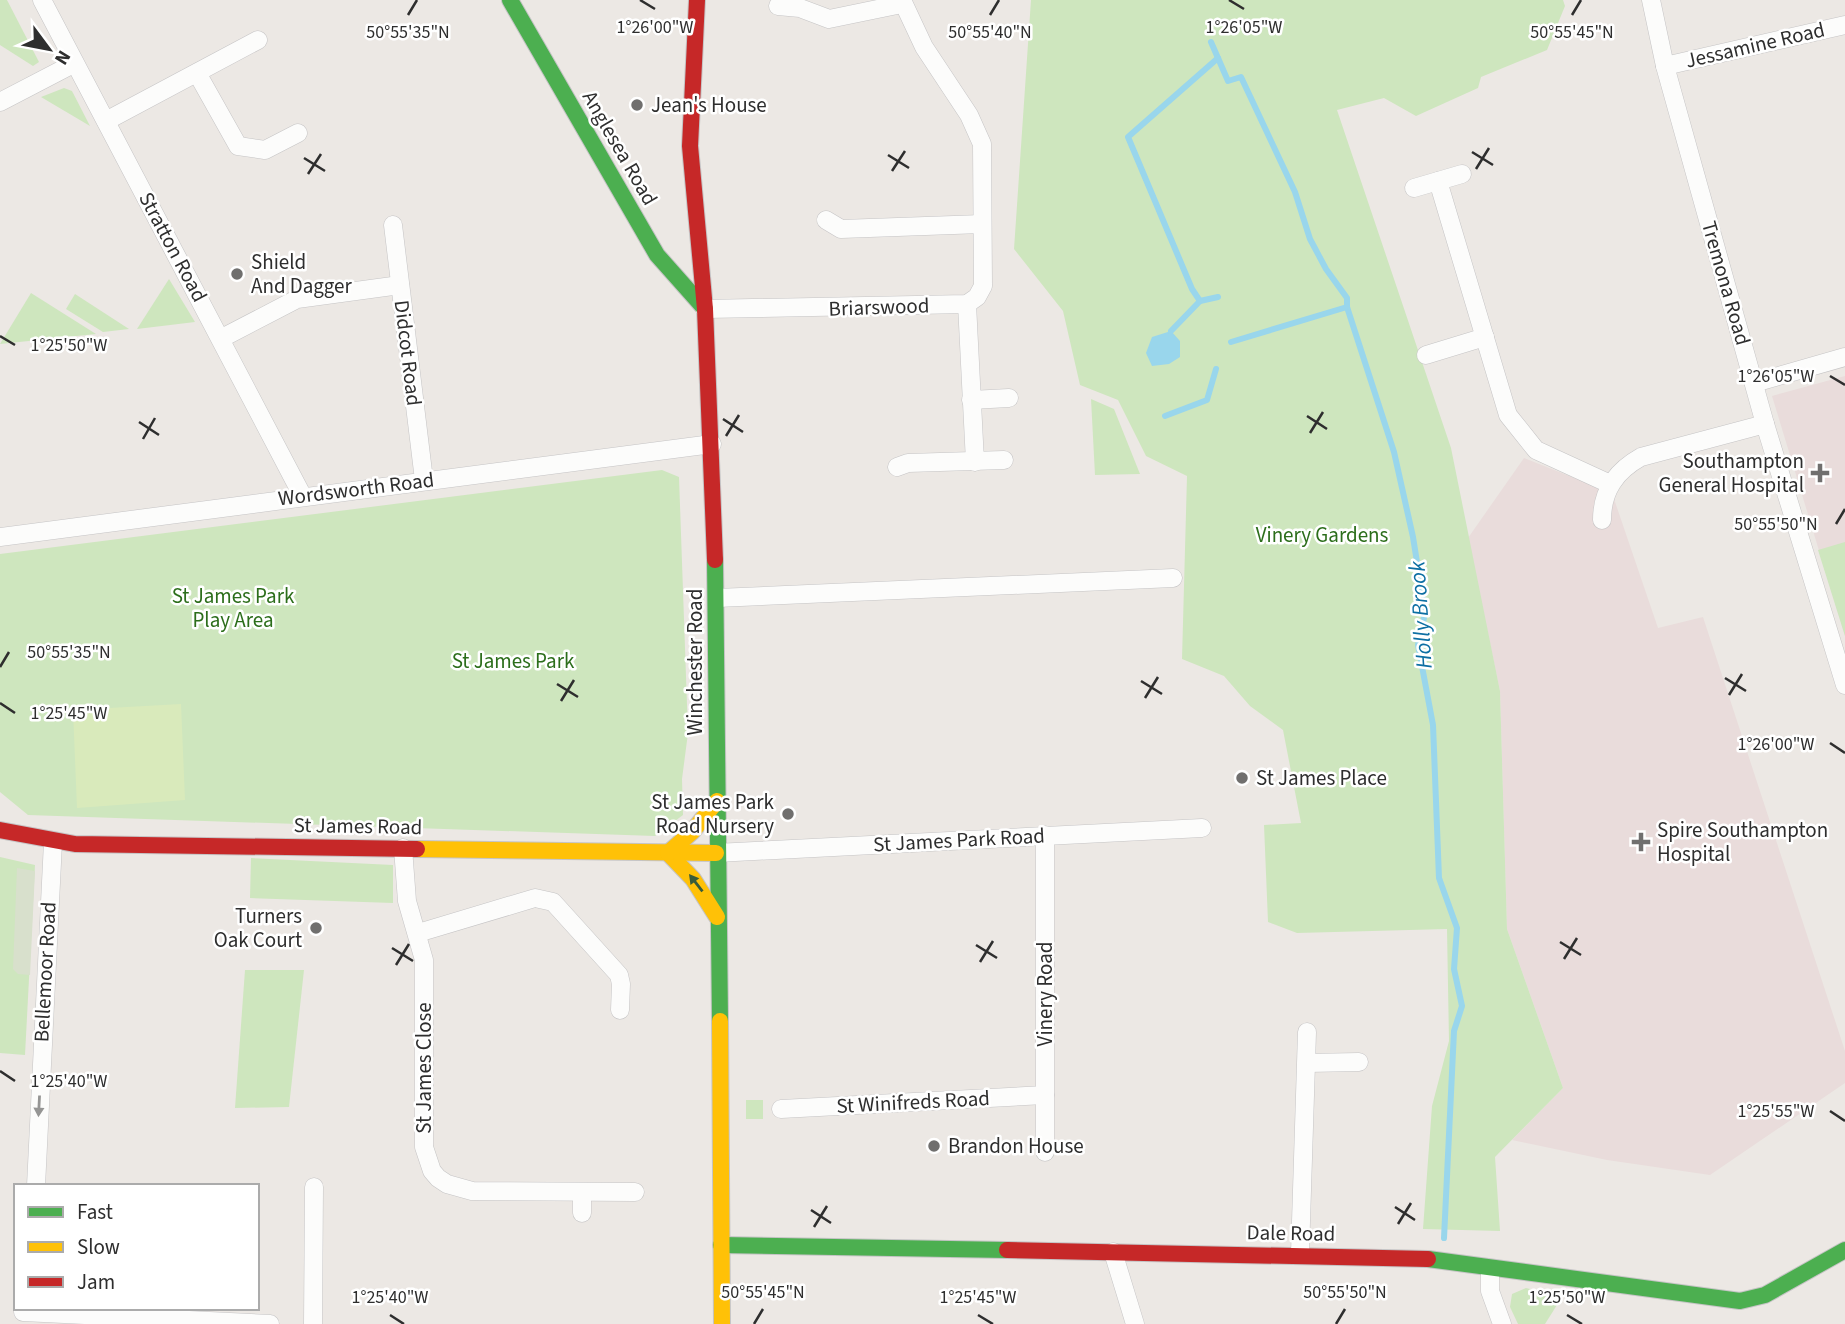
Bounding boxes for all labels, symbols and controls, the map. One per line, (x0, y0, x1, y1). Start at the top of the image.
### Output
north arrow (14, 14, 84, 84)
street label: Jessamine Road (1682, 14, 1828, 76)
text: 1°26'00"W (617, 15, 694, 40)
text: 1°26'05"W (1206, 15, 1283, 40)
text: 50°55'35"N (366, 20, 450, 45)
text: 50°55'40"N (948, 20, 1032, 45)
text: 50°55'45"N (1530, 20, 1614, 45)
text: N (47, 45, 77, 70)
street label: Anglesea Road (575, 85, 665, 211)
place label: Jean's House (651, 90, 767, 120)
marker: Jean's House (629, 97, 645, 113)
street label: Stratton Road (131, 187, 215, 307)
street label: Tremona Road (1694, 217, 1758, 349)
place label: Shield And Dagger (251, 247, 353, 301)
marker: Shield And Dagger (229, 266, 245, 282)
street label: Briarswood (828, 290, 930, 324)
street label: Didcot Road (387, 298, 429, 408)
text: 1°25'50"W (31, 333, 108, 358)
text: 1°26'05"W (1738, 364, 1815, 389)
place label: Southampton General Hospital (1659, 446, 1804, 500)
marker: Southampton General Hospital (1810, 463, 1830, 483)
street label: Wordsworth Road (276, 465, 436, 513)
text: 50°55'50"N (1734, 512, 1818, 537)
park label: Vinery Gardens (1256, 520, 1389, 550)
water label: Holly Brook (1400, 559, 1441, 670)
park label: St James Park Play Area (172, 581, 295, 635)
street label: Winchester Road (680, 589, 710, 735)
text: 50°55'35"N (27, 640, 111, 665)
park label: St James Park (452, 646, 575, 676)
text: 1°25'45"W (31, 701, 108, 726)
text: 1°26'00"W (1738, 732, 1815, 757)
place label: St James Place (1256, 763, 1387, 793)
marker: St James Place (1234, 770, 1250, 786)
place label: St James Park Road Nursery (651, 787, 775, 841)
marker: St James Park Road Nursery (780, 806, 796, 822)
street label: St James Road (293, 810, 423, 842)
place label: Spire Southampton Hospital (1657, 815, 1828, 869)
street label: St James Park Road (872, 821, 1046, 859)
marker: Spire Southampton Hospital (1631, 832, 1651, 852)
one-way arrow (689, 874, 703, 892)
street label: Bellemoor Road (26, 901, 64, 1043)
place label: Turners Oak Court (214, 901, 302, 955)
marker: Turners Oak Court (308, 920, 324, 936)
street label: Vinery Road (1030, 942, 1060, 1046)
street label: St James Close (409, 1002, 439, 1134)
text: 1°25'40"W (31, 1069, 108, 1094)
street label: St Winifreds Road (835, 1083, 991, 1121)
one-way arrow (34, 1095, 45, 1117)
text: 1°25'55"W (1738, 1099, 1815, 1124)
place label: Brandon House (948, 1131, 1084, 1161)
marker: Brandon House (926, 1138, 942, 1154)
legend (14, 1184, 259, 1310)
text: Fast (77, 1197, 113, 1227)
street label: Dale Road (1246, 1217, 1336, 1249)
text: Slow (77, 1232, 120, 1262)
text: Jam (77, 1267, 115, 1297)
text: 50°55'45"N (721, 1280, 805, 1305)
text: 50°55'50"N (1303, 1280, 1387, 1305)
text: 1°25'40"W (352, 1285, 429, 1310)
text: 1°25'45"W (940, 1285, 1017, 1310)
text: 1°25'50"W (1529, 1285, 1606, 1310)

